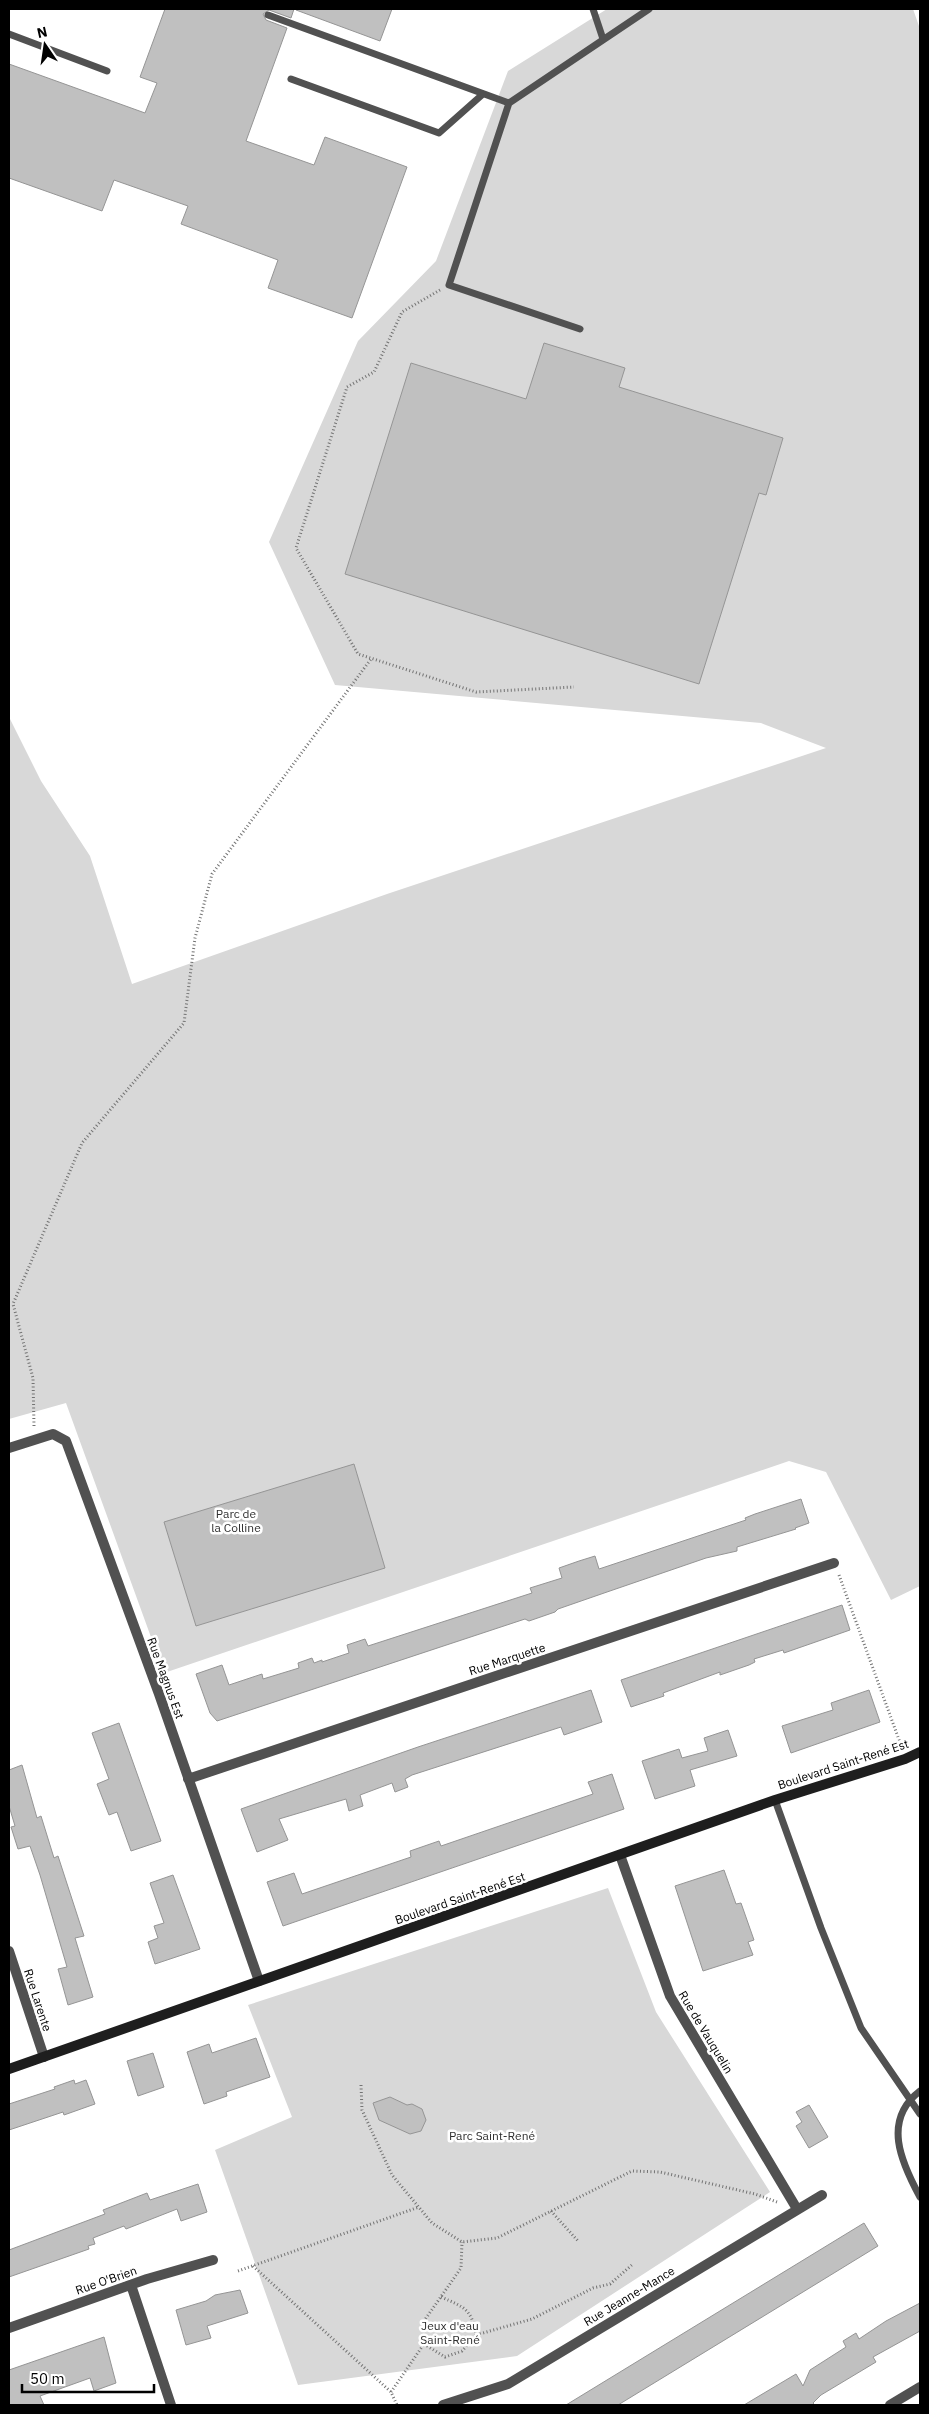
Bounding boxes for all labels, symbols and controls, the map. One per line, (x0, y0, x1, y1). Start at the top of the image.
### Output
north arrow (20, 20, 70, 70)
text: N (35, 22, 49, 42)
park label: Parc de la Colline (211, 1506, 261, 1535)
street label: Rue Magnus Est (144, 1635, 188, 1721)
street label: Rue Marquette (467, 1639, 548, 1678)
street label: Boulevard Saint-René Est (776, 1736, 910, 1792)
street label: Boulevard Saint-René Est (393, 1869, 527, 1927)
street label: Rue Larente (21, 1967, 55, 2034)
street label: Rue de Vauquelin (675, 1988, 737, 2076)
park label: Parc Saint-René (449, 2128, 536, 2143)
street label: Rue O'Brien (73, 2263, 139, 2297)
street label: Rue Jeanne-Mance (581, 2263, 678, 2329)
park label: Jeux d'eau Saint-René (420, 2318, 480, 2347)
scale bar (22, 2362, 155, 2394)
text: 50 m (30, 2369, 65, 2388)

